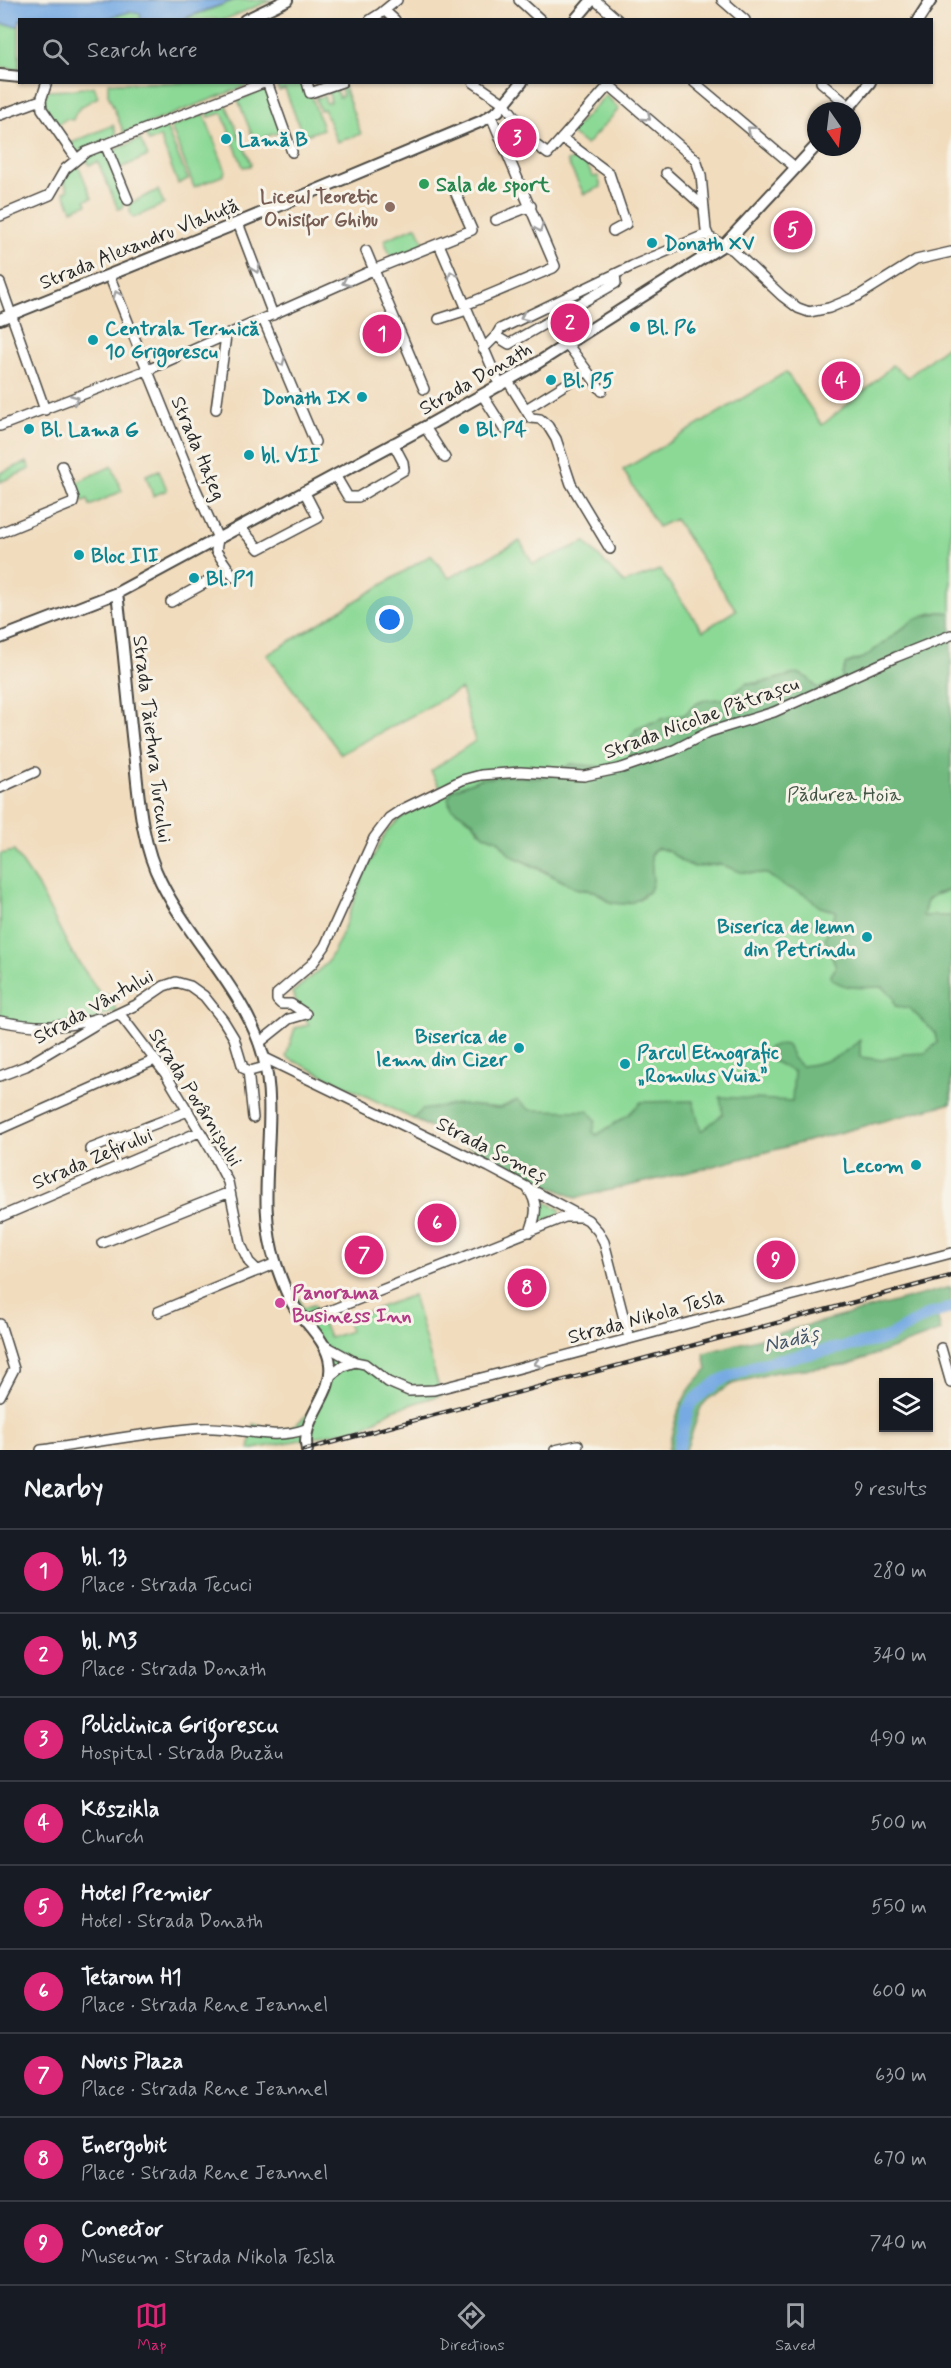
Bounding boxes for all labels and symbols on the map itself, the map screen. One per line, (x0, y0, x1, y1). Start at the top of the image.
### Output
north arrow (807, 102, 861, 156)
one-way arrow (640, 110, 651, 121)
pin: 3 (498, 116, 536, 160)
place label: Lamă B (238, 127, 308, 154)
one-way arrow (747, 127, 758, 138)
marker: Lamă B (219, 132, 233, 146)
place label: Sala de sport (436, 172, 551, 199)
marker: Sala de sport (417, 177, 431, 191)
place label: Liceul Teoretic Onisifor Ghibu (260, 184, 378, 236)
street label: Strada Alexandru Vlahuță (36, 192, 243, 297)
marker: Liceul Teoretic Onisifor Ghibu (383, 200, 397, 214)
pin: 5 (774, 208, 812, 252)
one-way arrow (532, 221, 544, 232)
place label: Donath XV (664, 231, 755, 258)
marker: Donath XV (645, 236, 659, 250)
one-way arrow (248, 263, 261, 274)
one-way arrow (447, 270, 459, 281)
one-way arrow (342, 275, 353, 287)
one-way arrow (112, 290, 124, 301)
pin: 2 (550, 300, 590, 346)
one-way arrow (519, 310, 530, 322)
pin: 1 (362, 312, 401, 356)
place label: Bl. P6 (647, 315, 696, 342)
place label: Centrala Termică 10 Grigorescu (105, 316, 260, 368)
marker: Bl. P6 (628, 320, 642, 334)
marker: Centrala Termică 10 Grigorescu (86, 333, 100, 347)
street label: Strada Donath (414, 336, 537, 423)
one-way arrow (274, 356, 286, 367)
pin: 4 (822, 358, 860, 404)
place label: Bl. P5 (563, 368, 614, 395)
marker: Bl. P5 (544, 373, 558, 387)
place label: Donath IX (262, 385, 350, 412)
marker: Donath IX (355, 390, 369, 404)
street label: Strada Hațeg (164, 392, 232, 505)
one-way arrow (69, 393, 79, 406)
place label: Bl. Lama G (41, 417, 139, 444)
place label: Bl. P4 (476, 417, 527, 444)
marker: Bl. Lama G (22, 422, 36, 436)
marker: Bl. P4 (457, 422, 471, 436)
place label: bl. VII (261, 443, 320, 470)
marker: bl. VII (242, 448, 256, 462)
place label: Bloc III (91, 543, 158, 570)
marker: Bloc III (72, 548, 86, 562)
place label: Bl. P1 (206, 566, 254, 593)
marker: Bl. P1 (187, 571, 201, 585)
your location (375, 605, 404, 634)
street label: Strada Tăietura Turcului (125, 634, 178, 845)
street label: Strada Nicolae Pătrașcu (600, 671, 803, 766)
park label: Pădurea Hoia (787, 782, 902, 809)
place label: Biserica de lemn din Petrindu (717, 914, 855, 964)
marker: Biserica de lemn din Petrindu (860, 930, 874, 944)
street label: Strada Vântului (29, 963, 159, 1051)
street label: Strada Povârnișului (141, 1024, 248, 1172)
place label: Biserica de lemn din Cizer (377, 1024, 508, 1074)
place label: Parcul Etnografic „Romulus Vuia” (637, 1040, 779, 1090)
marker: Biserica de lemn din Cizer (512, 1041, 526, 1055)
marker: Parcul Etnografic „Romulus Vuia” (618, 1057, 632, 1071)
street label: Strada Someș (431, 1111, 551, 1190)
street label: Strada Zefirului (28, 1122, 157, 1197)
place label: Lecom (843, 1153, 904, 1180)
marker: Lecom (909, 1158, 923, 1172)
pin: 6 (418, 1200, 456, 1246)
pin: 7 (344, 1232, 384, 1278)
pin: 9 (756, 1238, 796, 1282)
pin: 8 (508, 1266, 546, 1310)
place label: Panorama Business Inn (292, 1280, 412, 1330)
street label: Strada Nikola Tesla (565, 1284, 728, 1351)
marker: Panorama Business Inn (273, 1296, 287, 1310)
water label: Nadăș (761, 1320, 823, 1360)
one-way arrow (533, 1356, 544, 1368)

